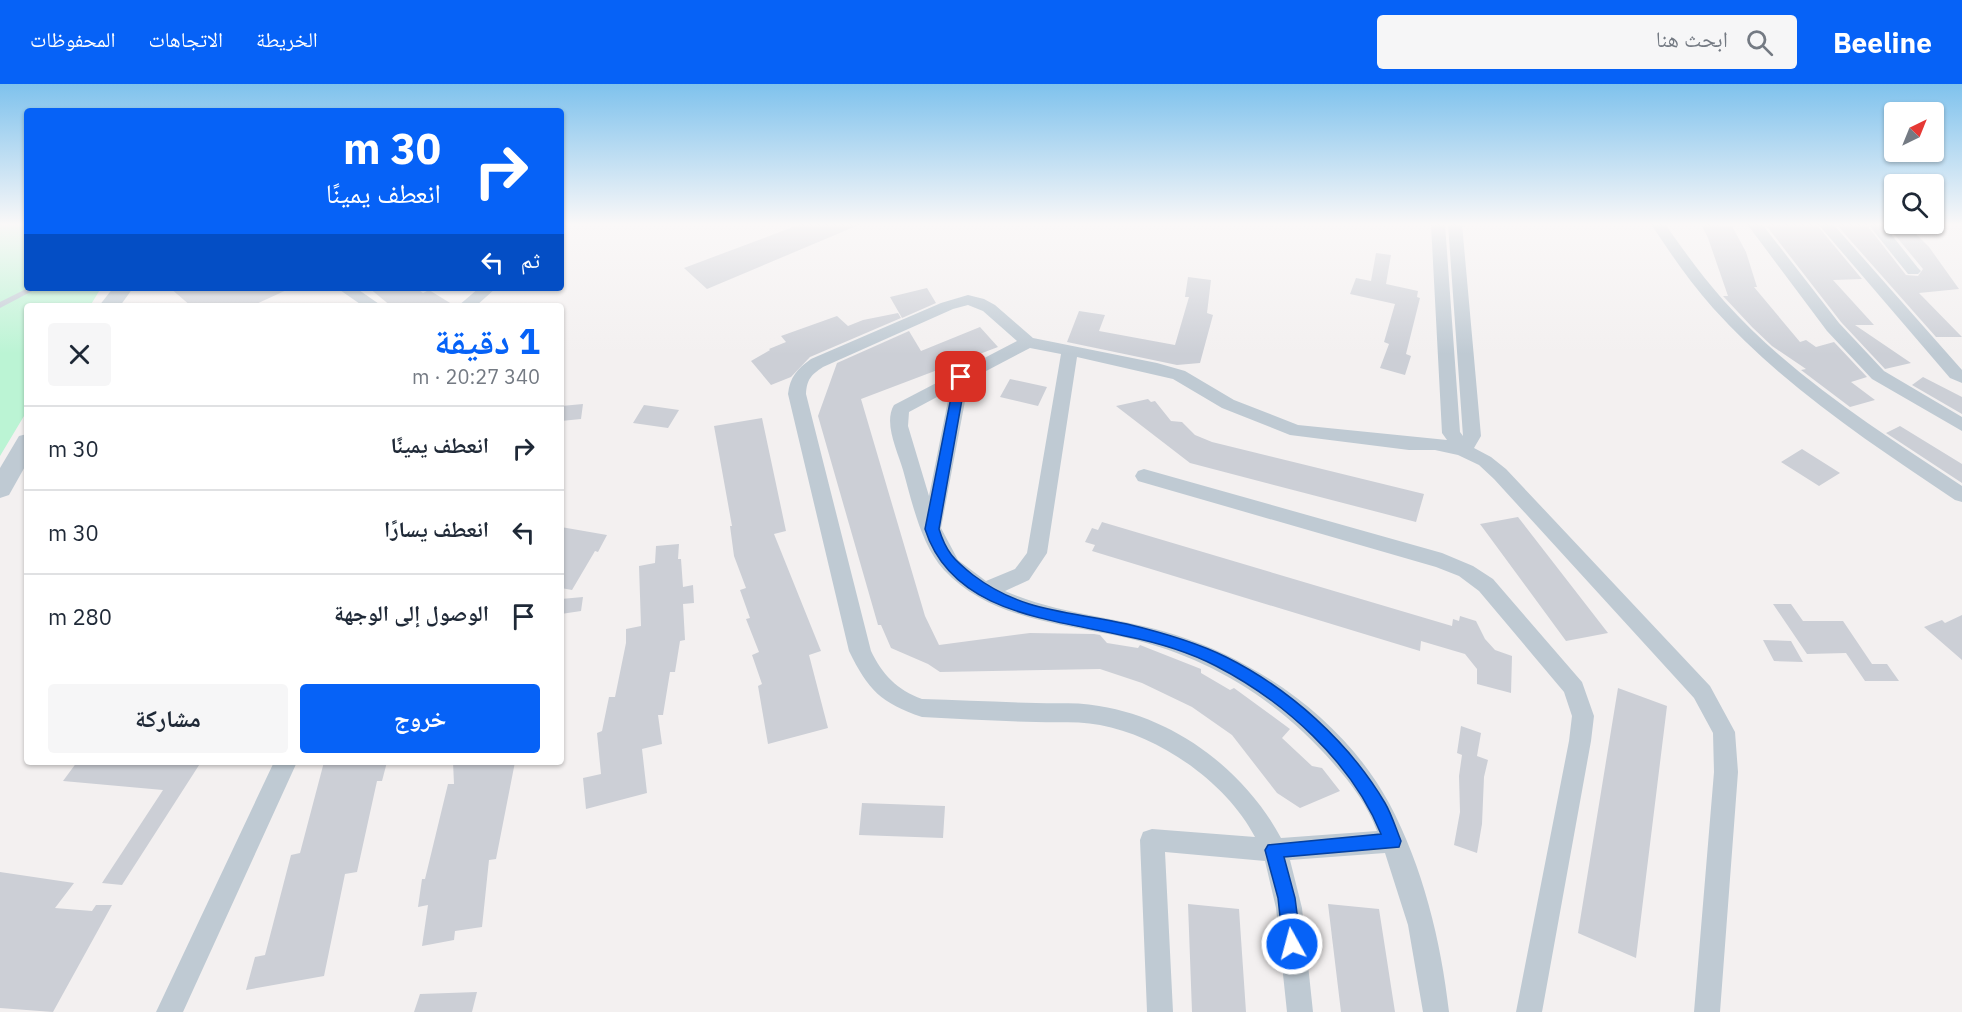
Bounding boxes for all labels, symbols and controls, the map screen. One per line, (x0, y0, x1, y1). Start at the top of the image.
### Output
search box (1377, 15, 1797, 69)
text: ابحث هنا (1656, 24, 1728, 53)
text: Beeline (1833, 24, 1932, 61)
text: المحفوظات (30, 25, 115, 53)
text: الاتجاهات (148, 25, 223, 53)
text: الخريطة (256, 25, 318, 53)
icon: search (1743, 26, 1776, 59)
north arrow (1884, 102, 1944, 162)
map controls (1884, 102, 1944, 234)
text: 30 m (343, 121, 441, 176)
icon: right (462, 132, 540, 210)
button: search (1884, 174, 1944, 234)
text: انعطف يمينًا (326, 175, 441, 210)
text: ثم (521, 245, 540, 274)
icon: left (476, 246, 509, 279)
text: 1 دقيقة (434, 317, 540, 364)
button: close (48, 323, 111, 386)
pin (935, 351, 986, 402)
icon: arrive (944, 360, 977, 393)
text: 340 m · 20:27 (412, 363, 540, 390)
text: انعطف يمينًا (391, 430, 489, 459)
icon: right (507, 432, 540, 465)
text: 30 m (48, 434, 99, 463)
text: انعطف يسارًا (384, 514, 489, 543)
icon: left (507, 516, 540, 549)
text: 30 m (48, 518, 99, 547)
text: الوصول إلى الوجهة (334, 598, 489, 627)
icon: arrive (507, 600, 540, 633)
text: 280 m (48, 602, 112, 631)
button: مشاركة (48, 684, 288, 753)
button: خروج (300, 684, 540, 753)
position arrow (1260, 912, 1324, 976)

